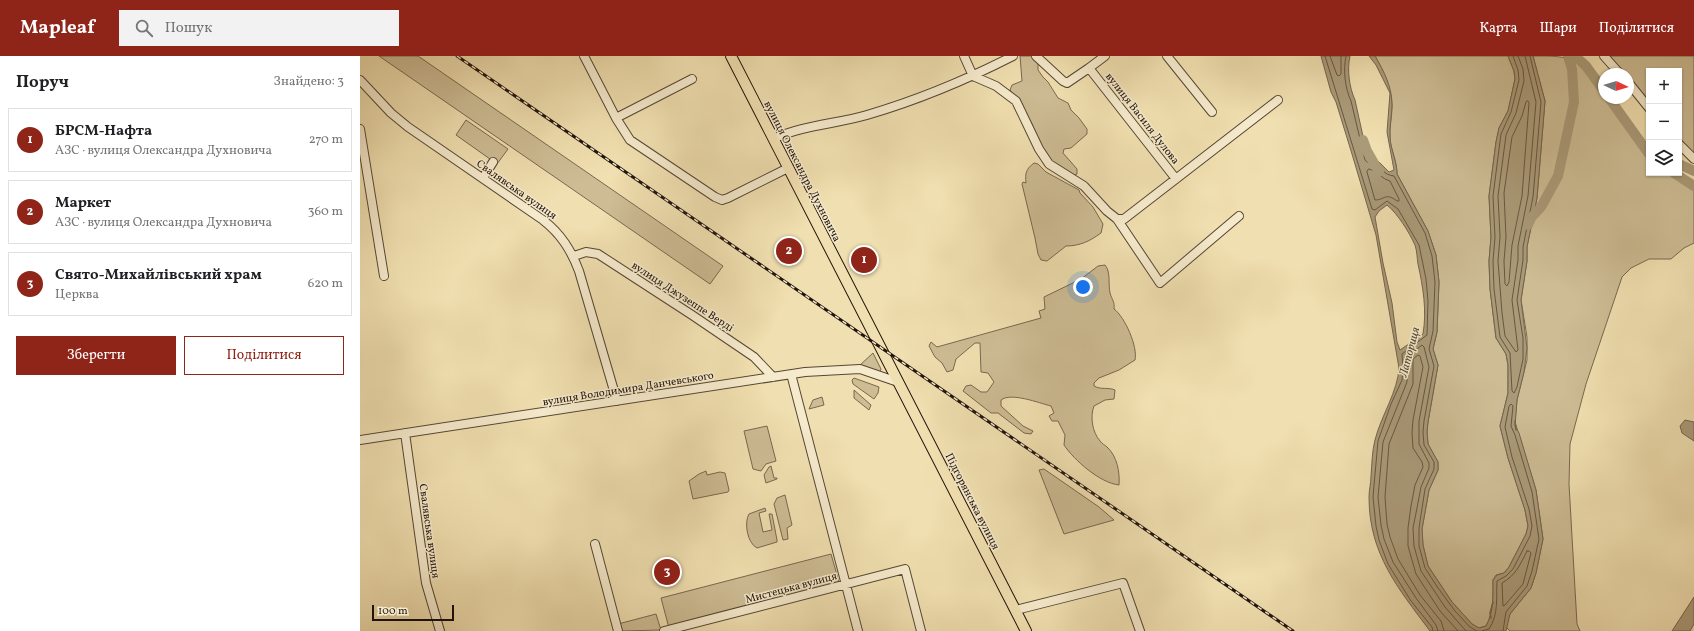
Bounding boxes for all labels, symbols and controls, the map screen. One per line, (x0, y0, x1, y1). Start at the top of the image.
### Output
search box (119, 10, 399, 46)
text: Mapleaf (20, 15, 95, 41)
icon: search (133, 17, 155, 39)
text: Пошук (165, 18, 212, 39)
text: Карта (1480, 19, 1518, 38)
text: Шари (1540, 19, 1577, 38)
text: Поділитися (1599, 19, 1674, 38)
north arrow (1598, 68, 1634, 104)
map controls (1646, 68, 1682, 176)
button: + (1646, 68, 1682, 104)
street label: вулиця Василя Дулова (1101, 70, 1183, 168)
text: Поруч (16, 71, 69, 94)
text: Знайдено: 3 (274, 73, 344, 91)
street label: вулиця Олександра Духновича (760, 99, 844, 245)
button: − (1646, 104, 1682, 140)
text: БРСМ-Нафта (55, 121, 152, 142)
text: 1 (27, 131, 33, 149)
text: 270 m (309, 131, 343, 149)
button: layers (1646, 140, 1682, 176)
text: АЗС · вулиця Олександра Духновича (55, 142, 272, 160)
street label: Свалявська вулиця (473, 157, 560, 224)
text: Маркет (55, 193, 111, 214)
text: 2 (27, 203, 33, 221)
text: 360 m (308, 203, 343, 221)
text: АЗС · вулиця Олександра Духновича (55, 214, 272, 232)
pin: 2 (776, 236, 802, 266)
pin: 1 (851, 245, 877, 275)
street label: вулиця Джузеппе Верді (628, 259, 736, 336)
text: Свято-Михайлівський храм (55, 265, 262, 286)
text: 3 (27, 275, 33, 293)
text: 620 m (308, 275, 343, 293)
your location (1073, 277, 1093, 297)
text: Церква (55, 286, 99, 304)
water label: Латориця (1395, 325, 1424, 380)
button: Зберегти (16, 336, 176, 375)
button: Поділитися (184, 336, 344, 375)
street label: вулиця Володимира Данчевського (542, 369, 715, 410)
street label: Підгорянська вулиця (941, 451, 1003, 553)
street label: Свалявська вулиця (414, 483, 443, 580)
pin: 3 (654, 557, 680, 587)
street label: Мистецька вулиця (744, 569, 839, 608)
scale bar (372, 603, 454, 622)
text: 100 m (378, 604, 408, 619)

